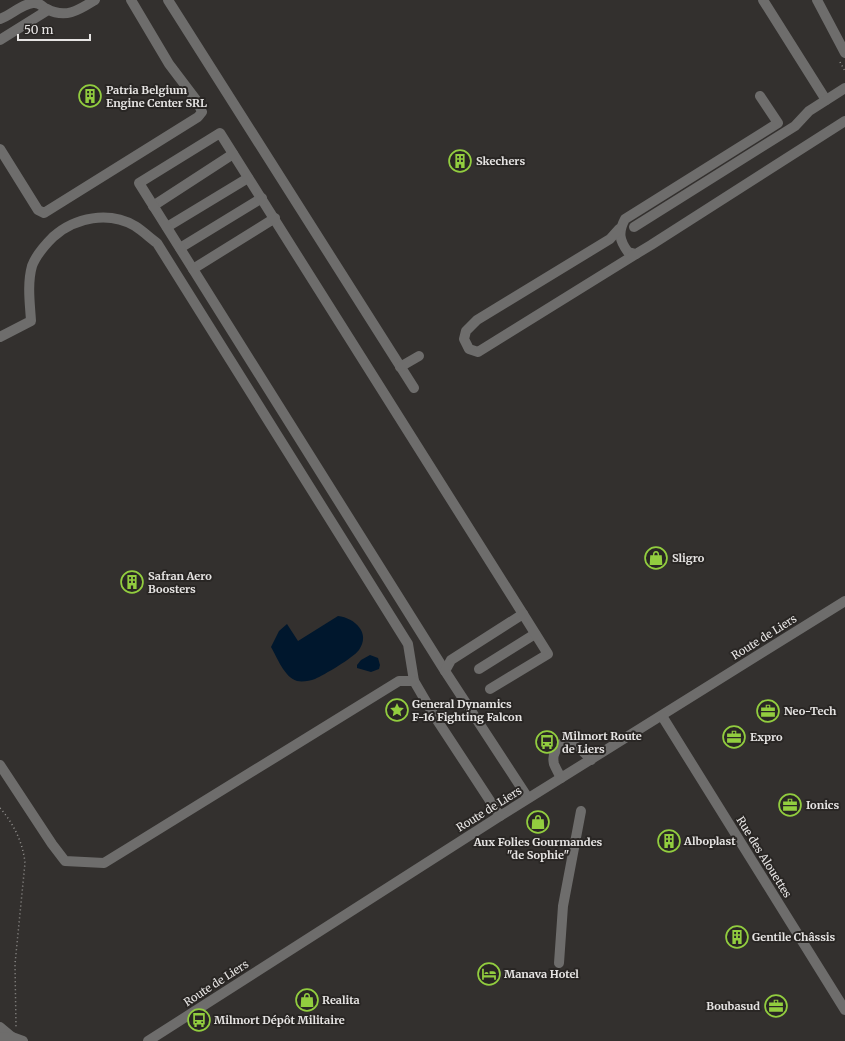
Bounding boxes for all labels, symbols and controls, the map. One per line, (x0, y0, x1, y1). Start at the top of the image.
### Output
scale bar (18, 16, 90, 42)
text: 50 m (24, 22, 53, 37)
building icon: Patria Belgium Engine Center SRL (77, 83, 103, 109)
place label: Patria Belgium Engine Center SRL (106, 83, 207, 110)
building icon: Skechers (447, 148, 473, 174)
place label: Skechers (476, 154, 525, 168)
shop icon: Sligro (643, 545, 669, 571)
place label: Sligro (672, 551, 705, 565)
building icon: Safran Aero Boosters (119, 569, 145, 595)
place label: Safran Aero Boosters (148, 569, 212, 596)
street label: Route de Liers (729, 611, 799, 663)
place icon: General Dynamics F-16 Fighting Falcon (384, 697, 410, 723)
place label: General Dynamics F-16 Fighting Falcon (412, 697, 523, 724)
office icon: Neo-Tech (755, 698, 781, 724)
place label: Neo-Tech (784, 704, 837, 718)
office icon: Expro (721, 724, 747, 750)
bus stop icon: Milmort Route de Liers (534, 729, 560, 755)
place label: Milmort Route de Liers (562, 729, 642, 756)
place label: Expro (750, 730, 783, 744)
street label: Route de Liers (454, 783, 524, 835)
office icon: Ionics (777, 792, 803, 818)
place label: Ionics (806, 798, 839, 812)
shop icon: Aux Folies Gourmandes "de Sophie" (525, 809, 551, 835)
street label: Rue des Alouettes (733, 814, 795, 900)
building icon: Alboplast (656, 828, 682, 854)
place label: Alboplast (683, 834, 736, 848)
place label: Aux Folies Gourmandes "de Sophie" (473, 835, 603, 862)
building icon: Gentile Châssis (724, 924, 750, 950)
place label: Gentile Châssis (752, 930, 835, 944)
street label: Route de Liers (181, 957, 251, 1009)
hotel icon: Manava Hotel (476, 961, 502, 987)
place label: Manava Hotel (504, 967, 579, 981)
shop icon: Realita (294, 987, 320, 1013)
place label: Realita (322, 993, 360, 1007)
office icon: Boubasud (763, 993, 789, 1019)
place label: Boubasud (706, 999, 760, 1013)
bus stop icon: Milmort Dépôt Militaire (186, 1007, 212, 1033)
place label: Milmort Dépôt Militaire (214, 1013, 345, 1027)

